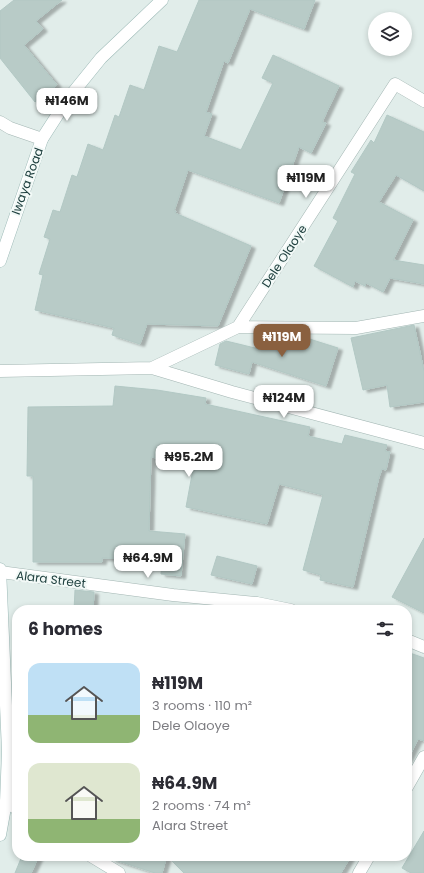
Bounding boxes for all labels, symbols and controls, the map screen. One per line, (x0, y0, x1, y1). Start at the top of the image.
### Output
map controls (368, 12, 412, 56)
button: layers (368, 12, 412, 56)
pin: ₦146M (39, 88, 95, 122)
text: ₦146M (45, 91, 89, 110)
street label: Iwaya Road (7, 145, 47, 217)
pin: ₦119M (278, 165, 334, 199)
text: ₦119M (286, 168, 326, 187)
street label: Dele Olaoye (257, 221, 311, 291)
pin: ₦119M (254, 324, 310, 358)
text: ₦119M (262, 327, 302, 346)
pin: ₦124M (256, 385, 312, 419)
text: ₦124M (263, 388, 305, 407)
pin: ₦95.2M (156, 444, 222, 478)
text: ₦95.2M (165, 447, 213, 466)
pin: ₦64.9M (115, 545, 181, 579)
text: ₦64.9M (123, 548, 173, 567)
street label: Alara Street (15, 566, 87, 592)
text: 6 homes (28, 617, 103, 641)
icon: filters (374, 618, 396, 640)
text: ₦119M (152, 671, 203, 695)
icon: home (60, 679, 108, 727)
text: 3 rooms · 110 m² (152, 696, 252, 715)
text: Dele Olaoye (152, 716, 230, 735)
text: ₦64.9M (152, 771, 217, 795)
icon: home (60, 779, 108, 827)
text: 2 rooms · 74 m² (152, 796, 251, 815)
text: Alara Street (152, 816, 228, 835)

